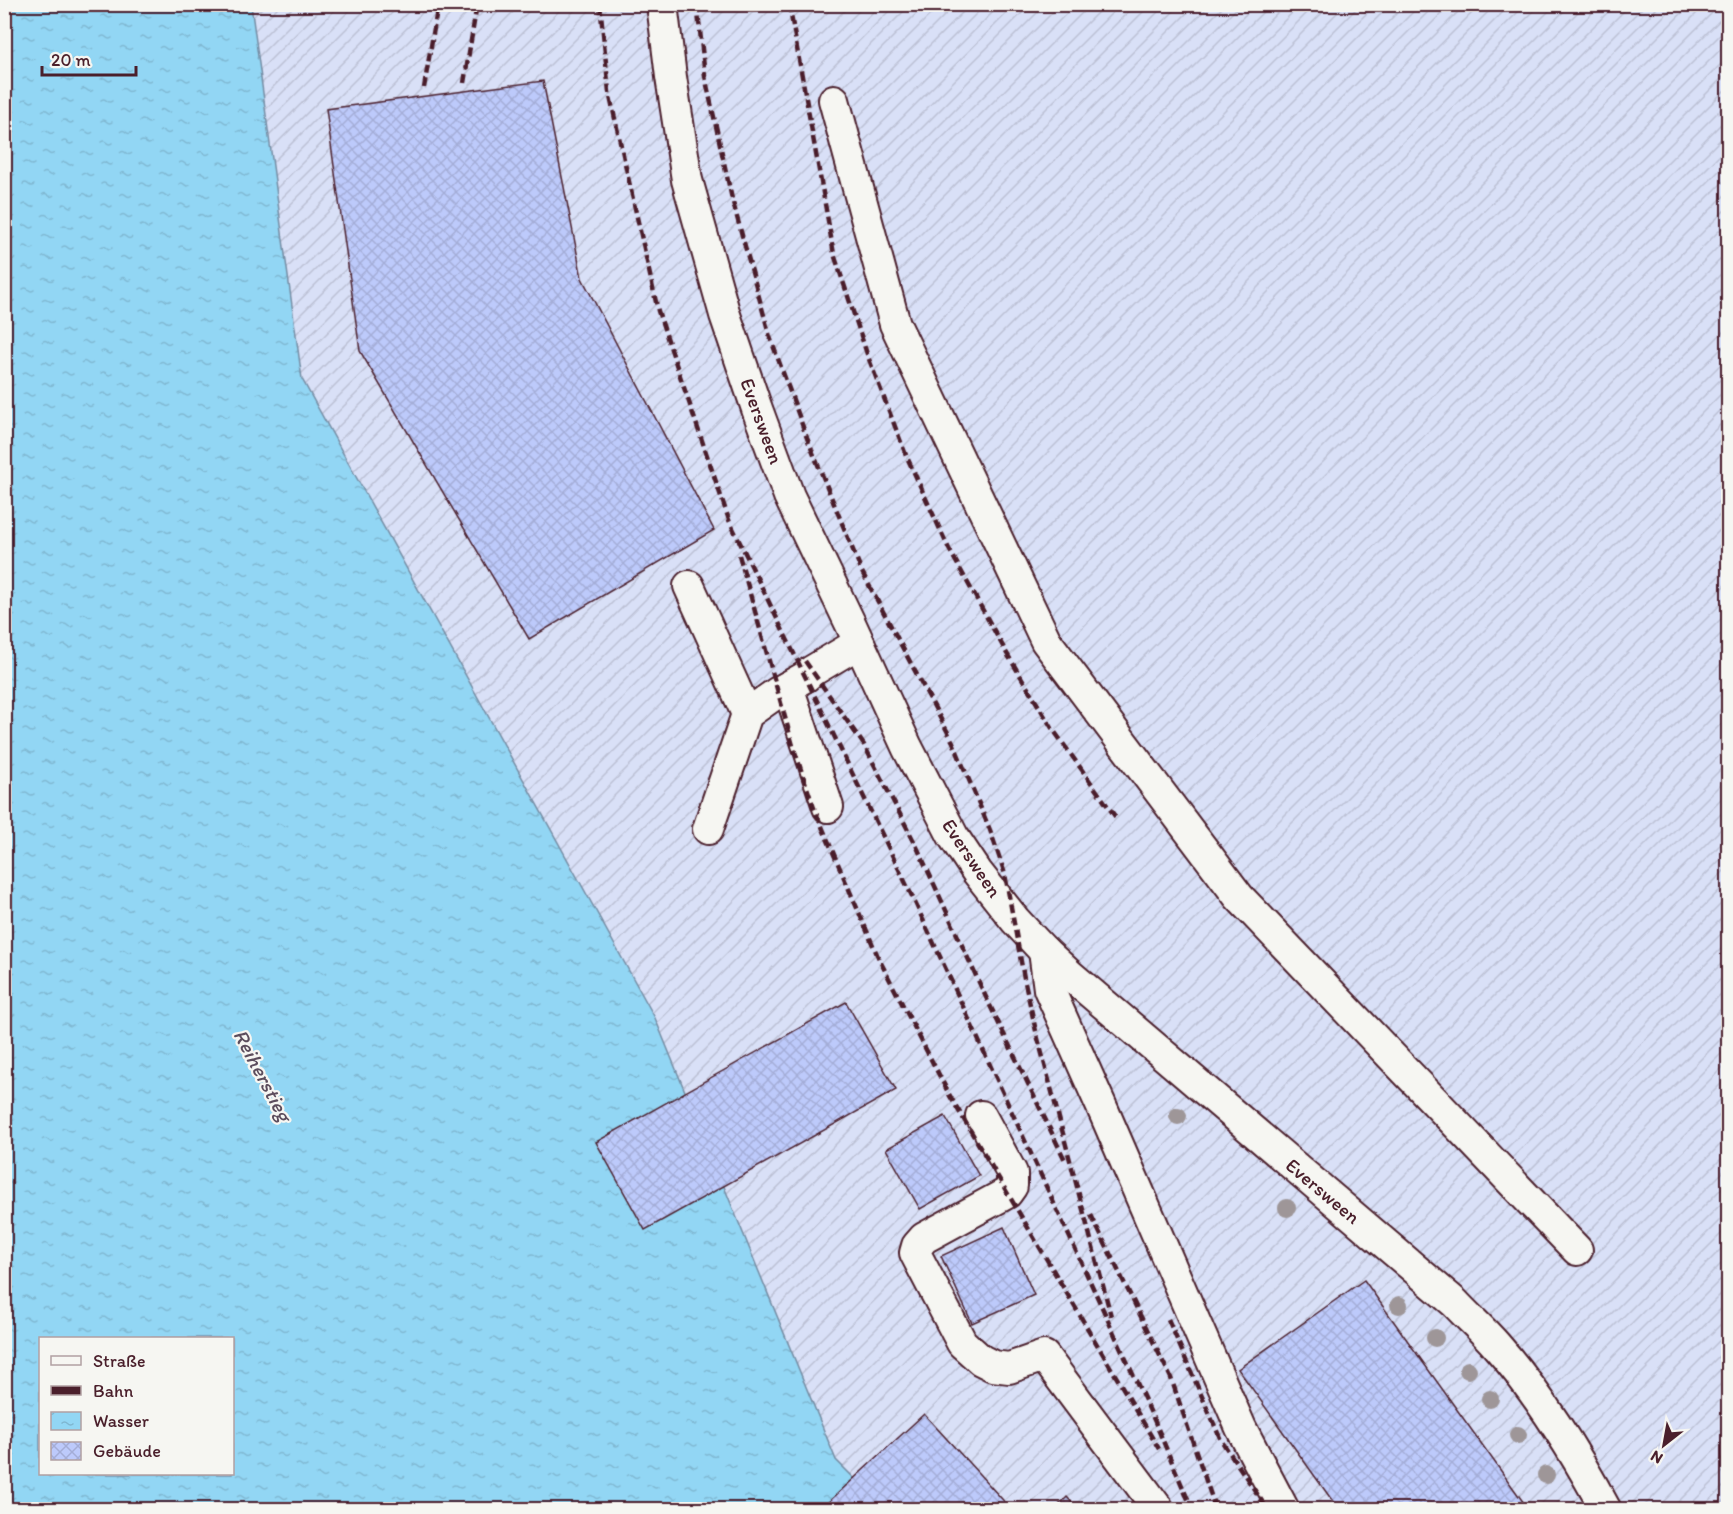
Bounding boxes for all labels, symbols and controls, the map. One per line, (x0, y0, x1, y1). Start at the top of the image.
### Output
scale bar (42, 39, 136, 77)
text: 20 m (51, 49, 91, 71)
street label: Eversween (735, 375, 789, 468)
street label: Eversween (937, 814, 1007, 902)
water label: Reiherstieg (228, 1025, 299, 1127)
street label: Eversween (1281, 1153, 1365, 1229)
legend (39, 1337, 234, 1475)
text: Straße (93, 1350, 146, 1372)
text: Bahn (93, 1380, 134, 1402)
text: Wasser (93, 1410, 150, 1432)
north arrow (1634, 1415, 1694, 1475)
text: Gebäude (93, 1440, 161, 1462)
text: N (1647, 1447, 1666, 1468)

